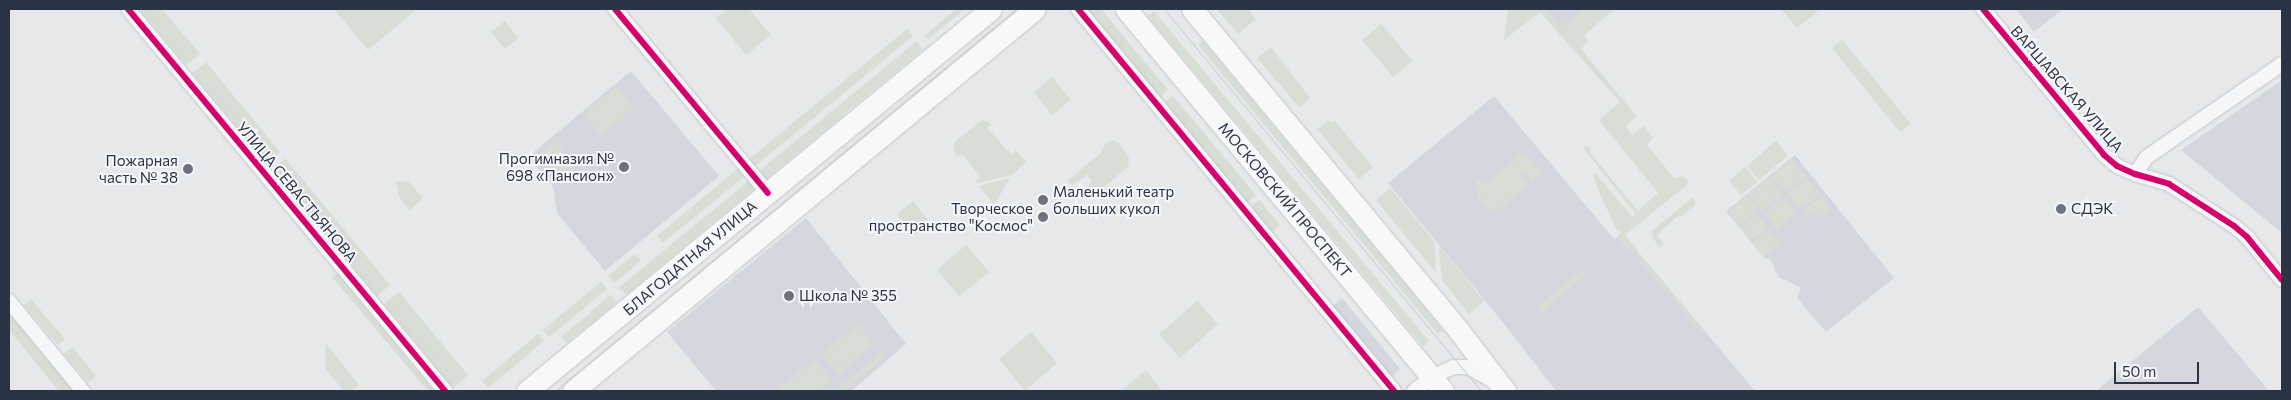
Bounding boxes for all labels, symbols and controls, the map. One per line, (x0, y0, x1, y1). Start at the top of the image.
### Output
street label: ВАРШАВСКАЯ УЛИЦА (2007, 22, 2127, 156)
street label: УЛИЦА СЕВАСТЬЯНОВА (233, 118, 361, 266)
street label: МОСКОВСКИЙ ПРОСПЕКТ (1215, 119, 1355, 281)
place label: Прогимназия № 698 «Пансион» (499, 149, 614, 184)
place label: Пожарная часть № 38 (99, 151, 178, 186)
marker: Прогимназия № 698 «Пансион» (618, 161, 630, 173)
marker: Пожарная часть № 38 (182, 163, 194, 175)
place label: Маленький театр больших кукол (1053, 182, 1174, 217)
marker: Маленький театр больших кукол (1037, 194, 1049, 206)
street label: БЛАГОДАТНАЯ УЛИЦА (619, 197, 761, 319)
place label: Творческое пространство "Космос" (869, 199, 1033, 234)
place label: СДЭК (2071, 200, 2113, 218)
marker: СДЭК (2055, 203, 2067, 215)
marker: Творческое пространство "Космос" (1037, 211, 1049, 223)
place label: Школа № 355 (799, 287, 897, 305)
marker: Школа № 355 (783, 290, 795, 302)
scale bar (2116, 352, 2201, 384)
text: 50 m (2122, 362, 2156, 380)

